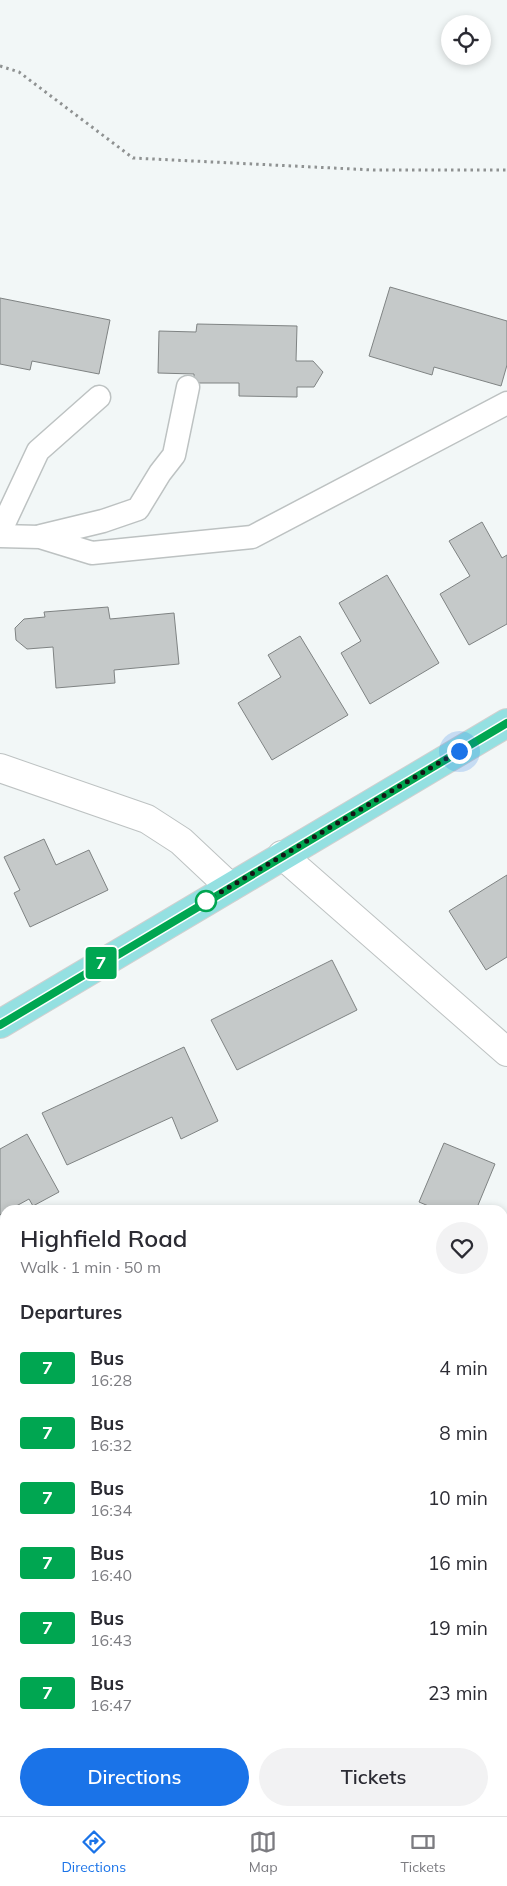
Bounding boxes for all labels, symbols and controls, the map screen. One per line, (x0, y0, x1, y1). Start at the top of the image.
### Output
map controls (441, 15, 491, 65)
button: locate (441, 15, 491, 65)
your location (447, 739, 472, 764)
unlabelled marker (195, 890, 217, 912)
line badge: 7 (85, 947, 117, 979)
text: 7 (96, 951, 106, 974)
button: heart (436, 1222, 488, 1274)
text: Highfield Road (20, 1223, 187, 1253)
text: Walk · 1 min · 50 m (20, 1257, 161, 1277)
text: Departures (20, 1300, 122, 1324)
text: Bus (90, 1346, 124, 1370)
text: 7 (42, 1356, 53, 1379)
text: 4 min (439, 1356, 488, 1380)
text: 16:28 (90, 1370, 132, 1390)
text: Bus (90, 1411, 124, 1435)
text: 7 (42, 1421, 53, 1444)
text: 8 min (439, 1421, 488, 1445)
text: 16:32 (90, 1435, 132, 1455)
text: Bus (90, 1476, 124, 1500)
text: 7 (42, 1486, 53, 1509)
text: 10 min (428, 1486, 488, 1510)
text: 16:34 (90, 1500, 132, 1520)
text: Bus (90, 1541, 124, 1565)
text: 7 (42, 1551, 53, 1574)
text: 16 min (428, 1551, 488, 1575)
text: 16:40 (90, 1565, 132, 1585)
text: Bus (90, 1606, 124, 1630)
text: 7 (42, 1616, 53, 1639)
text: 19 min (428, 1616, 488, 1640)
text: 16:43 (90, 1630, 132, 1650)
text: Bus (90, 1671, 124, 1695)
text: 7 (42, 1681, 53, 1704)
text: 23 min (428, 1681, 488, 1705)
text: 16:47 (90, 1695, 132, 1715)
button: Directions (20, 1748, 249, 1806)
button: Tickets (259, 1748, 488, 1806)
tab: Directions (61, 1828, 126, 1876)
tab: Map (249, 1828, 278, 1876)
tab: Tickets (400, 1828, 446, 1876)

